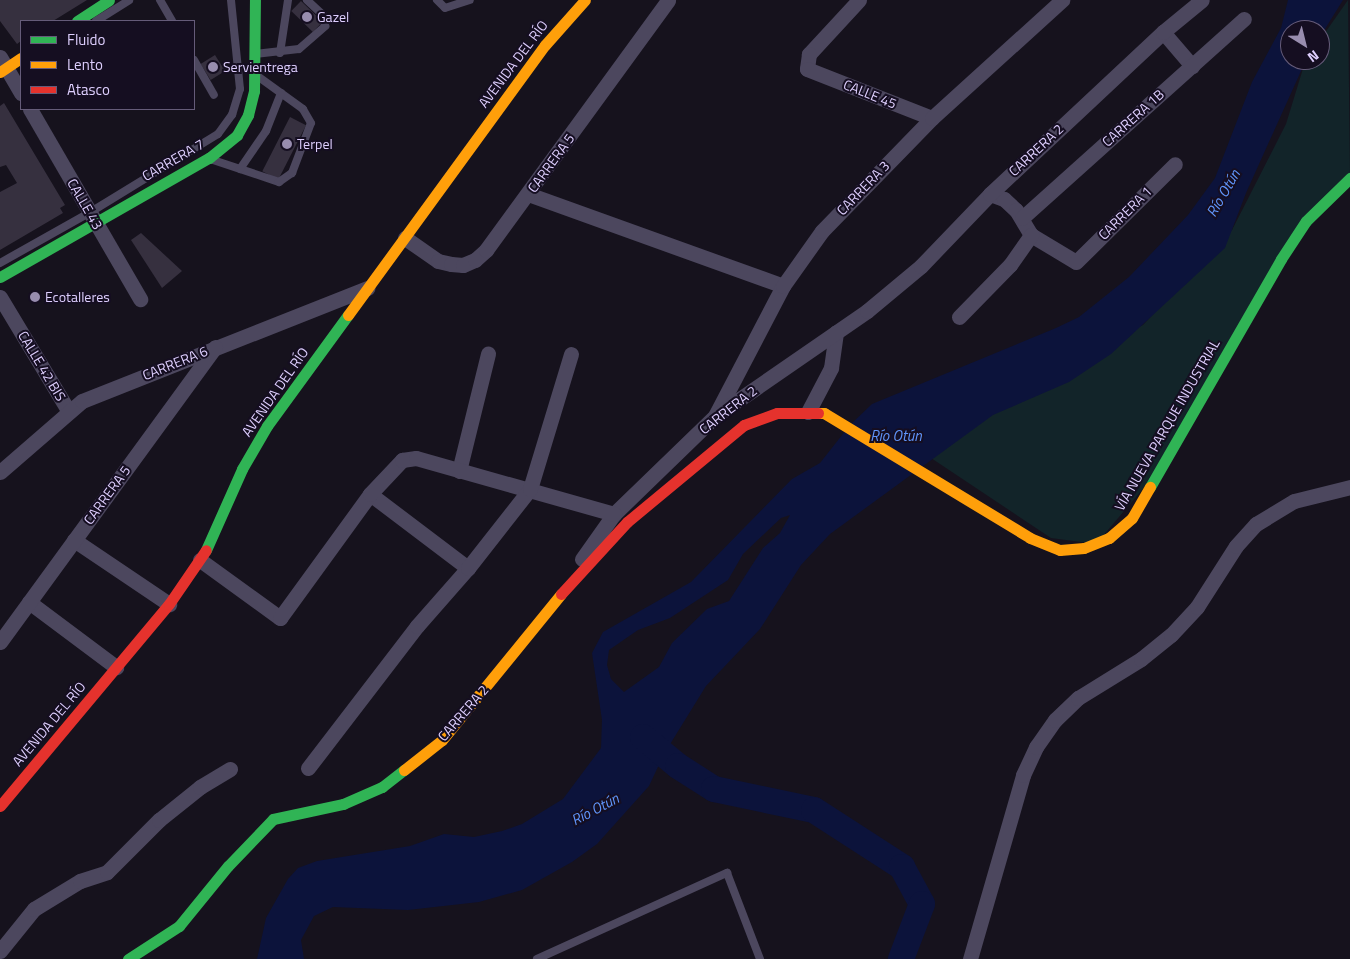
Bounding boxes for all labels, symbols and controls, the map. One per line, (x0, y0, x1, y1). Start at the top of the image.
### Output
place label: Gazel (317, 9, 349, 25)
marker: Gazel (301, 11, 313, 23)
street label: AVENIDA DEL RÍO (475, 17, 551, 111)
legend (20, 20, 195, 110)
north arrow (1280, 20, 1330, 70)
text: Fluido (67, 28, 105, 51)
text: N (1303, 45, 1324, 68)
text: Lento (67, 53, 103, 76)
place label: Servientrega (223, 59, 298, 75)
marker: Servientrega (207, 61, 219, 73)
street label: CALLE 45 (841, 76, 899, 112)
text: Atasco (67, 78, 110, 101)
street label: CARRERA 1B (1099, 86, 1167, 150)
street label: CARRERA 2 (1005, 120, 1067, 180)
street label: CARRERA 5 (524, 130, 578, 196)
street label: CARRERA 7 (139, 136, 207, 184)
place label: Terpel (297, 136, 333, 152)
marker: Terpel (281, 138, 293, 150)
street label: CARRERA 3 (833, 157, 893, 219)
water label: Río Otún (1202, 166, 1244, 220)
street label: CALLE 43 (64, 176, 106, 232)
street label: CARRERA 1 (1095, 183, 1155, 243)
place label: Ecotalleres (45, 289, 110, 305)
marker: Ecotalleres (29, 291, 41, 303)
street label: CALLE 42 BIS (15, 328, 69, 404)
street label: VÍA NUEVA PARQUE INDUSTRIAL (1111, 336, 1223, 514)
street label: CARRERA 6 (140, 342, 210, 384)
street label: AVENIDA DEL RÍO (238, 344, 312, 440)
street label: CARRERA 2 (696, 382, 760, 438)
water label: Río Otún (870, 427, 922, 445)
street label: CARRERA 5 (80, 462, 134, 528)
street label: AVENIDA DEL RÍO (9, 678, 89, 770)
street label: CARRERA 2 (434, 682, 492, 744)
water label: Río Otún (568, 789, 622, 829)

